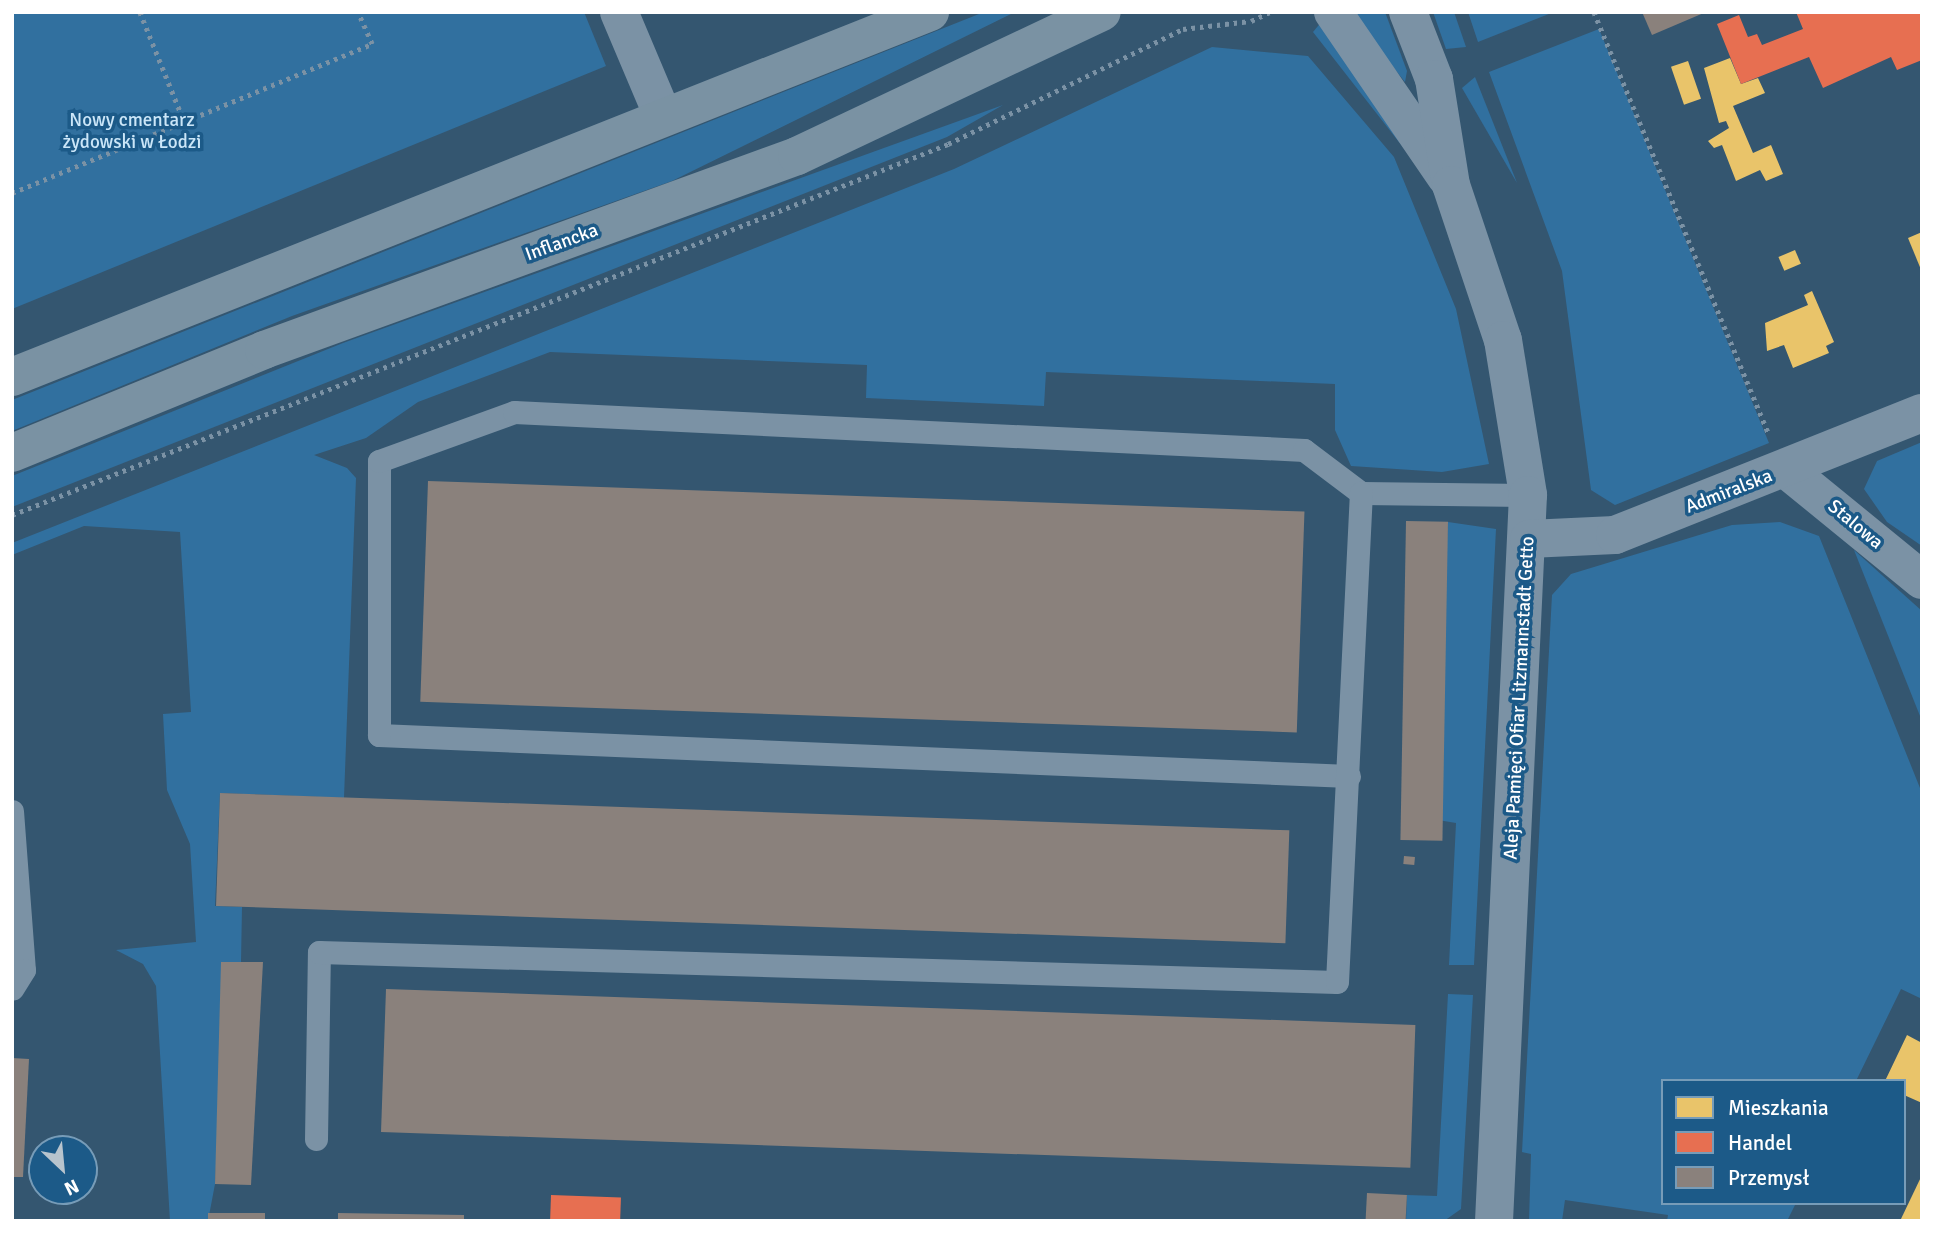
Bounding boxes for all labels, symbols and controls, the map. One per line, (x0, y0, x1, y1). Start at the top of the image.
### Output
park label: Nowy cmentarz żydowski w Łodzi (63, 110, 201, 154)
street label: Inflancka (522, 219, 602, 267)
street label: Admiralska (1682, 465, 1776, 519)
street label: Stalowa (1823, 495, 1887, 555)
street label: Aleja Pamięci Ofiar Litzmannstadt Getto (1500, 536, 1540, 860)
legend (1661, 1079, 1906, 1205)
text: Mieszkania (1728, 1095, 1829, 1121)
text: Handel (1728, 1130, 1792, 1156)
north arrow (28, 1135, 98, 1205)
text: Przemysł (1728, 1165, 1809, 1191)
text: N (60, 1173, 83, 1201)

